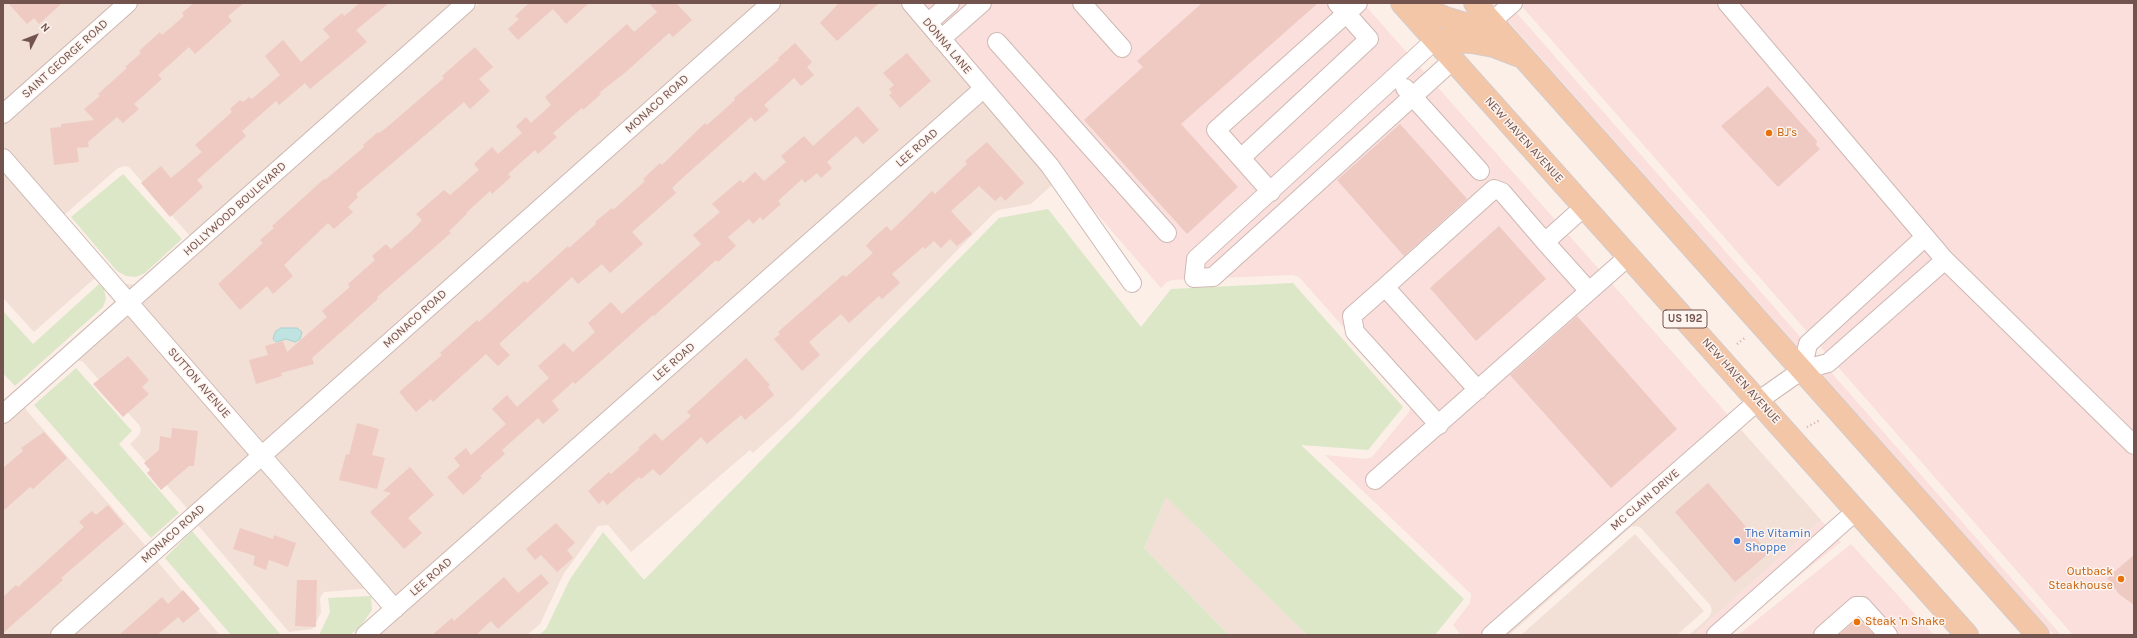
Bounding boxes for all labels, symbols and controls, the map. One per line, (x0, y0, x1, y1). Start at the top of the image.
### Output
street label: DONNA LANE (919, 15, 975, 77)
north arrow (16, 16, 56, 56)
street label: SAINT GEORGE ROAD (19, 16, 111, 102)
street label: MONACO ROAD (622, 72, 692, 136)
street label: NEW HAVEN AVENUE (1482, 94, 1566, 186)
street label: LEE ROAD (893, 126, 941, 170)
place label: BJ's (1777, 126, 1797, 140)
marker: BJ's (1764, 128, 1774, 138)
street label: HOLLYWOOD BOULEVARD (181, 159, 289, 259)
street label: MONACO ROAD (380, 287, 450, 351)
road number: US 192 (1663, 310, 1707, 328)
street label: NEW HAVEN AVENUE (1699, 335, 1783, 427)
street label: LEE ROAD (650, 340, 698, 384)
street label: SUTTON AVENUE (164, 345, 234, 421)
street label: MC CLAIN DRIVE (1608, 466, 1682, 534)
street label: MONACO ROAD (138, 502, 208, 566)
place label: The Vitamin Shoppe (1745, 527, 1811, 555)
marker: The Vitamin Shoppe (1732, 536, 1742, 546)
street label: LEE ROAD (407, 555, 455, 599)
place label: Outback Steakhouse (2048, 565, 2113, 593)
marker: Outback Steakhouse (2116, 574, 2126, 584)
place label: Steak 'n Shake (1865, 615, 1945, 629)
marker: Steak 'n Shake (1852, 617, 1862, 627)

